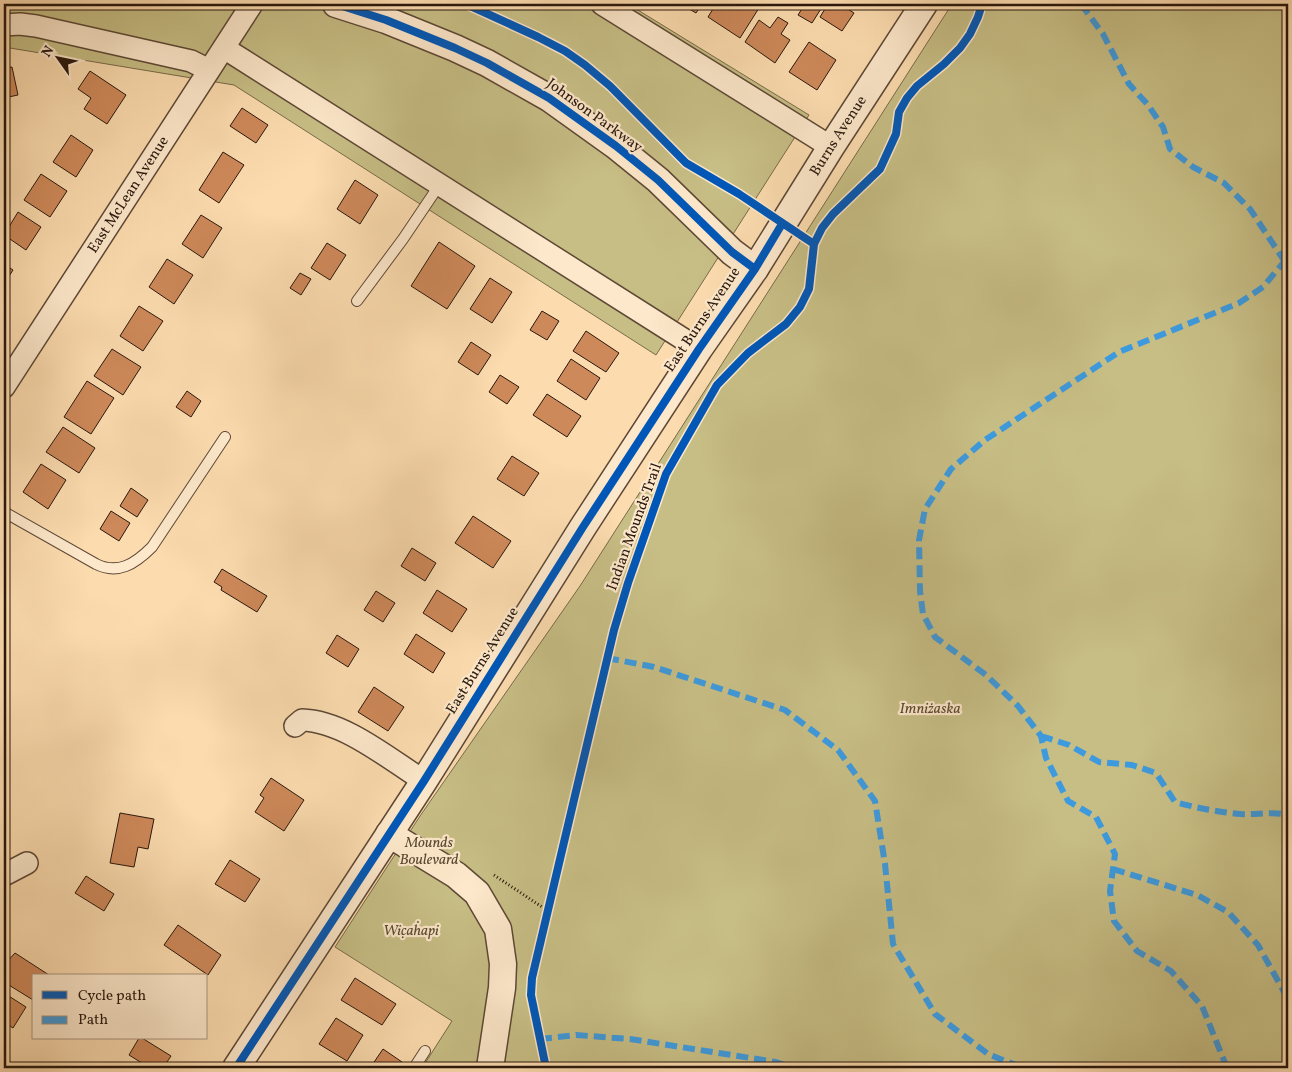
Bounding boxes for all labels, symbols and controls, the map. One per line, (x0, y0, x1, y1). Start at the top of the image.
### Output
north arrow (32, 32, 82, 82)
text: N (38, 42, 59, 61)
street label: Johnson Parkway (542, 74, 646, 158)
street label: Burns Avenue (805, 92, 872, 180)
street label: East McLean Avenue (83, 132, 174, 257)
street label: East Burns Avenue (660, 263, 746, 377)
street label: Indian Mounds Trail (602, 460, 668, 594)
street label: East Burns Avenue (442, 603, 524, 719)
park label: Imniżaska (899, 699, 961, 720)
park label: Mounds Boulevard (399, 833, 459, 871)
park label: Wic̣aḣapi (383, 921, 439, 942)
legend (32, 974, 208, 1040)
text: Cycle path (78, 986, 146, 1007)
text: Path (78, 1010, 108, 1031)

